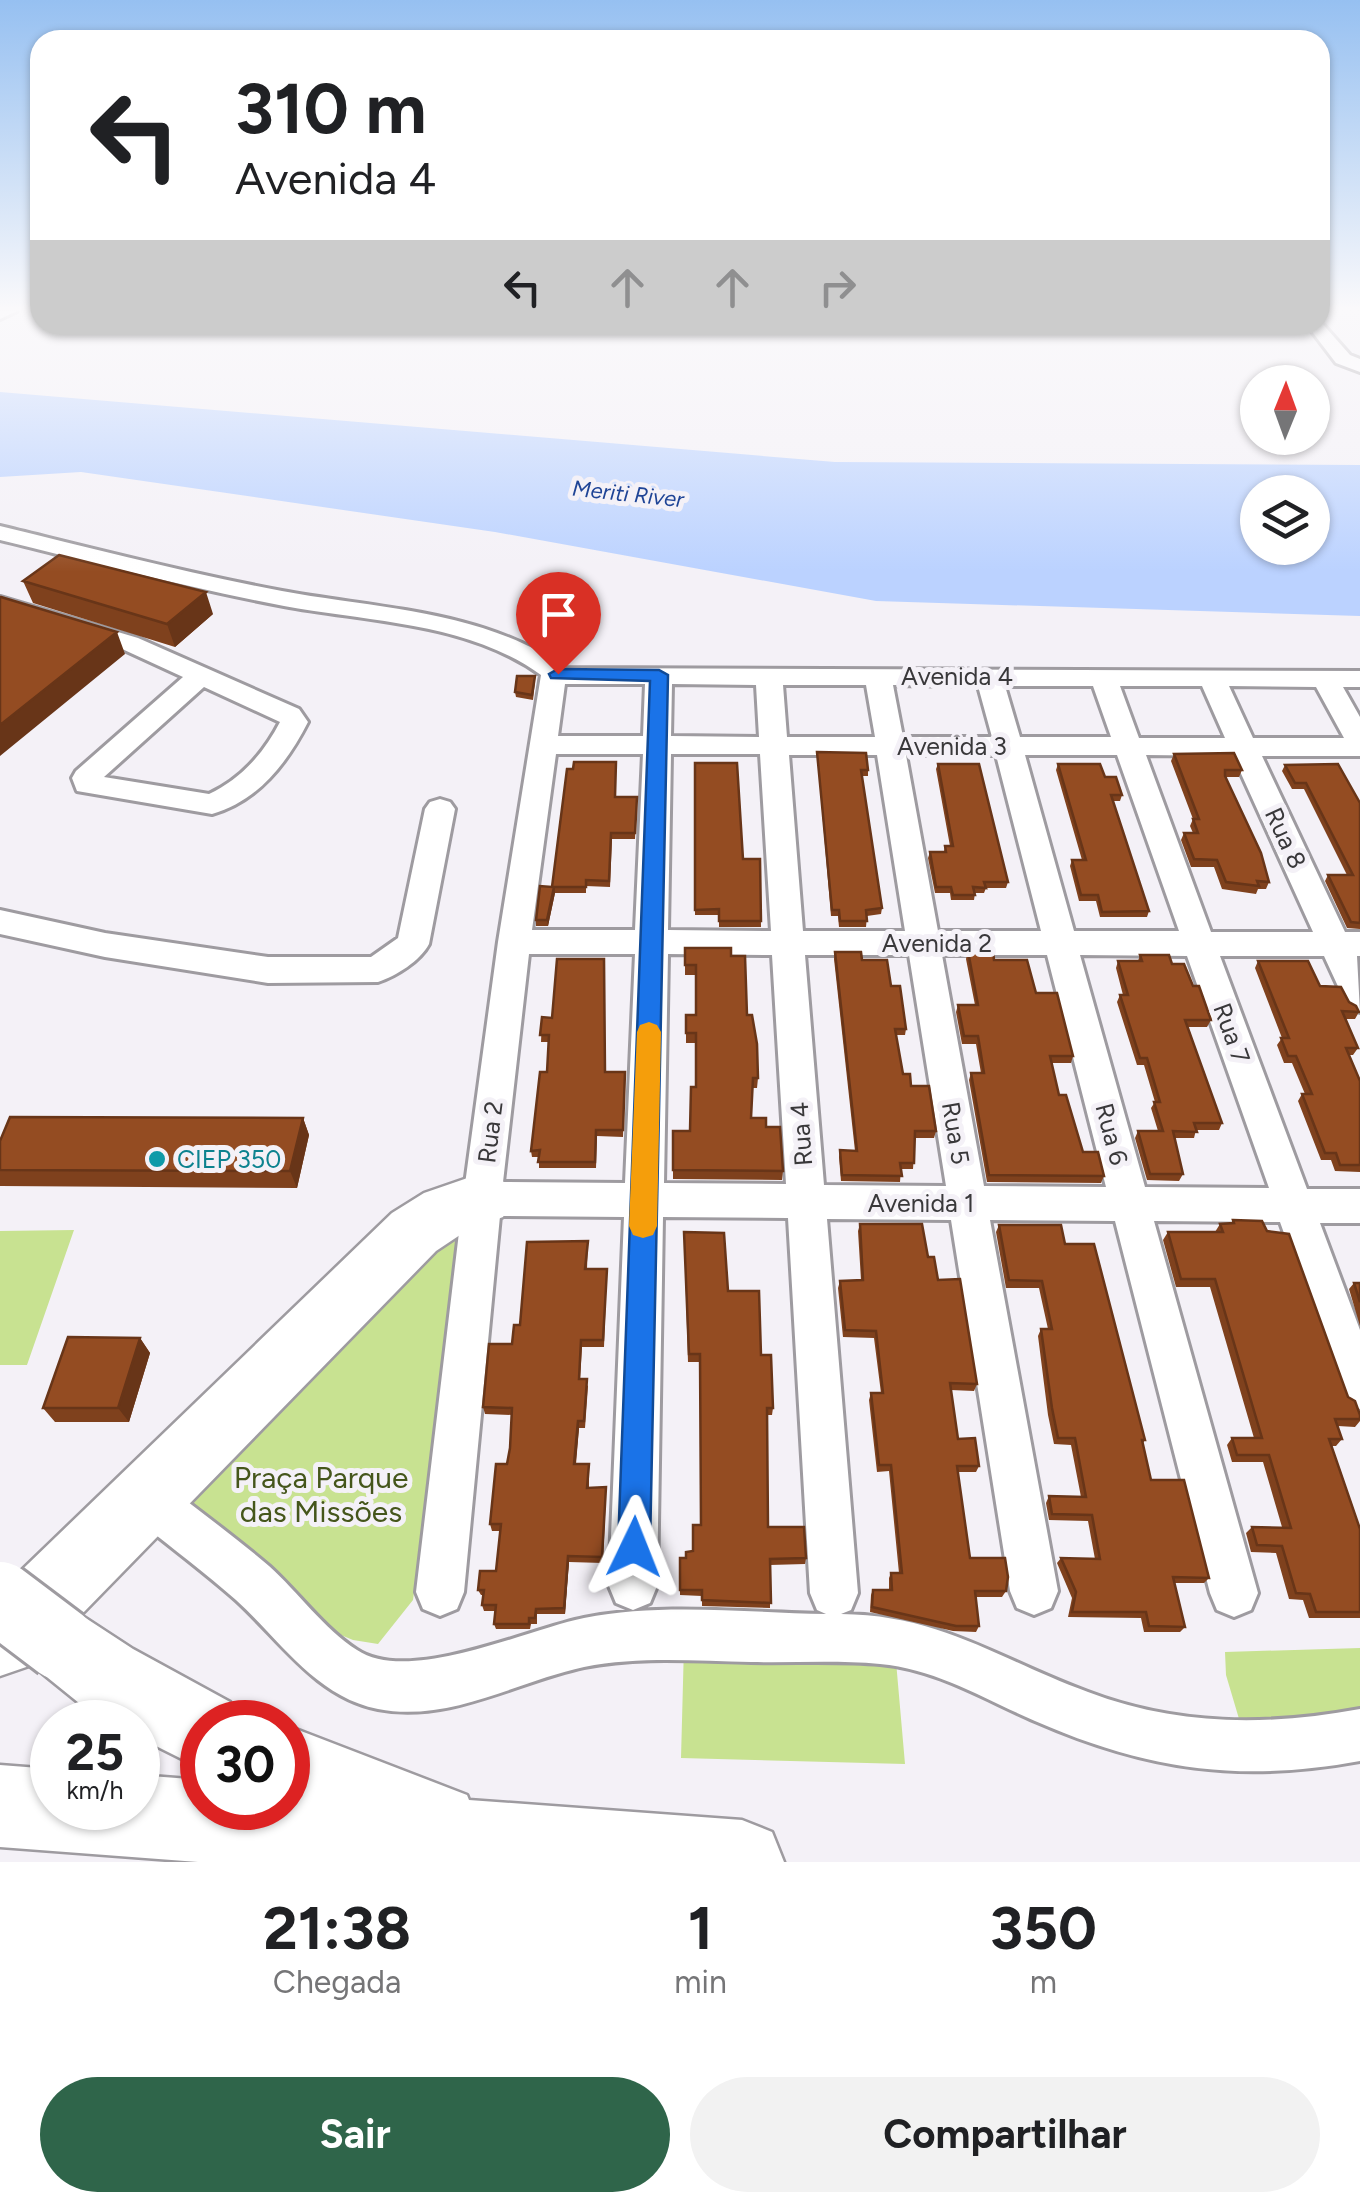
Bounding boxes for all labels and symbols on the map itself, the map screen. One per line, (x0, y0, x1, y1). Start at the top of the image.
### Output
north arrow (1240, 365, 1330, 455)
water label: Meriti River (571, 475, 687, 513)
pin (516, 572, 601, 675)
street label: Avenida 4 (901, 661, 1013, 691)
street label: Avenida 3 (897, 731, 1007, 761)
street label: Rua 8 (1259, 803, 1313, 873)
street label: Avenida 2 (882, 928, 992, 958)
street label: Rua 7 (1207, 999, 1257, 1067)
street label: Rua 2 (471, 1099, 509, 1165)
street label: Rua 5 (936, 1099, 976, 1167)
street label: Rua 6 (1089, 1100, 1135, 1168)
street label: Rua 4 (784, 1101, 818, 1167)
place label: CIEP 350 (177, 1144, 281, 1174)
marker: CIEP 350 (146, 1148, 168, 1170)
street label: Avenida 1 (868, 1188, 974, 1218)
park label: Praça Parque das Missões (234, 1459, 408, 1530)
position arrow (582, 1495, 686, 1599)
speed limit sign: 30 (180, 1700, 310, 1830)

